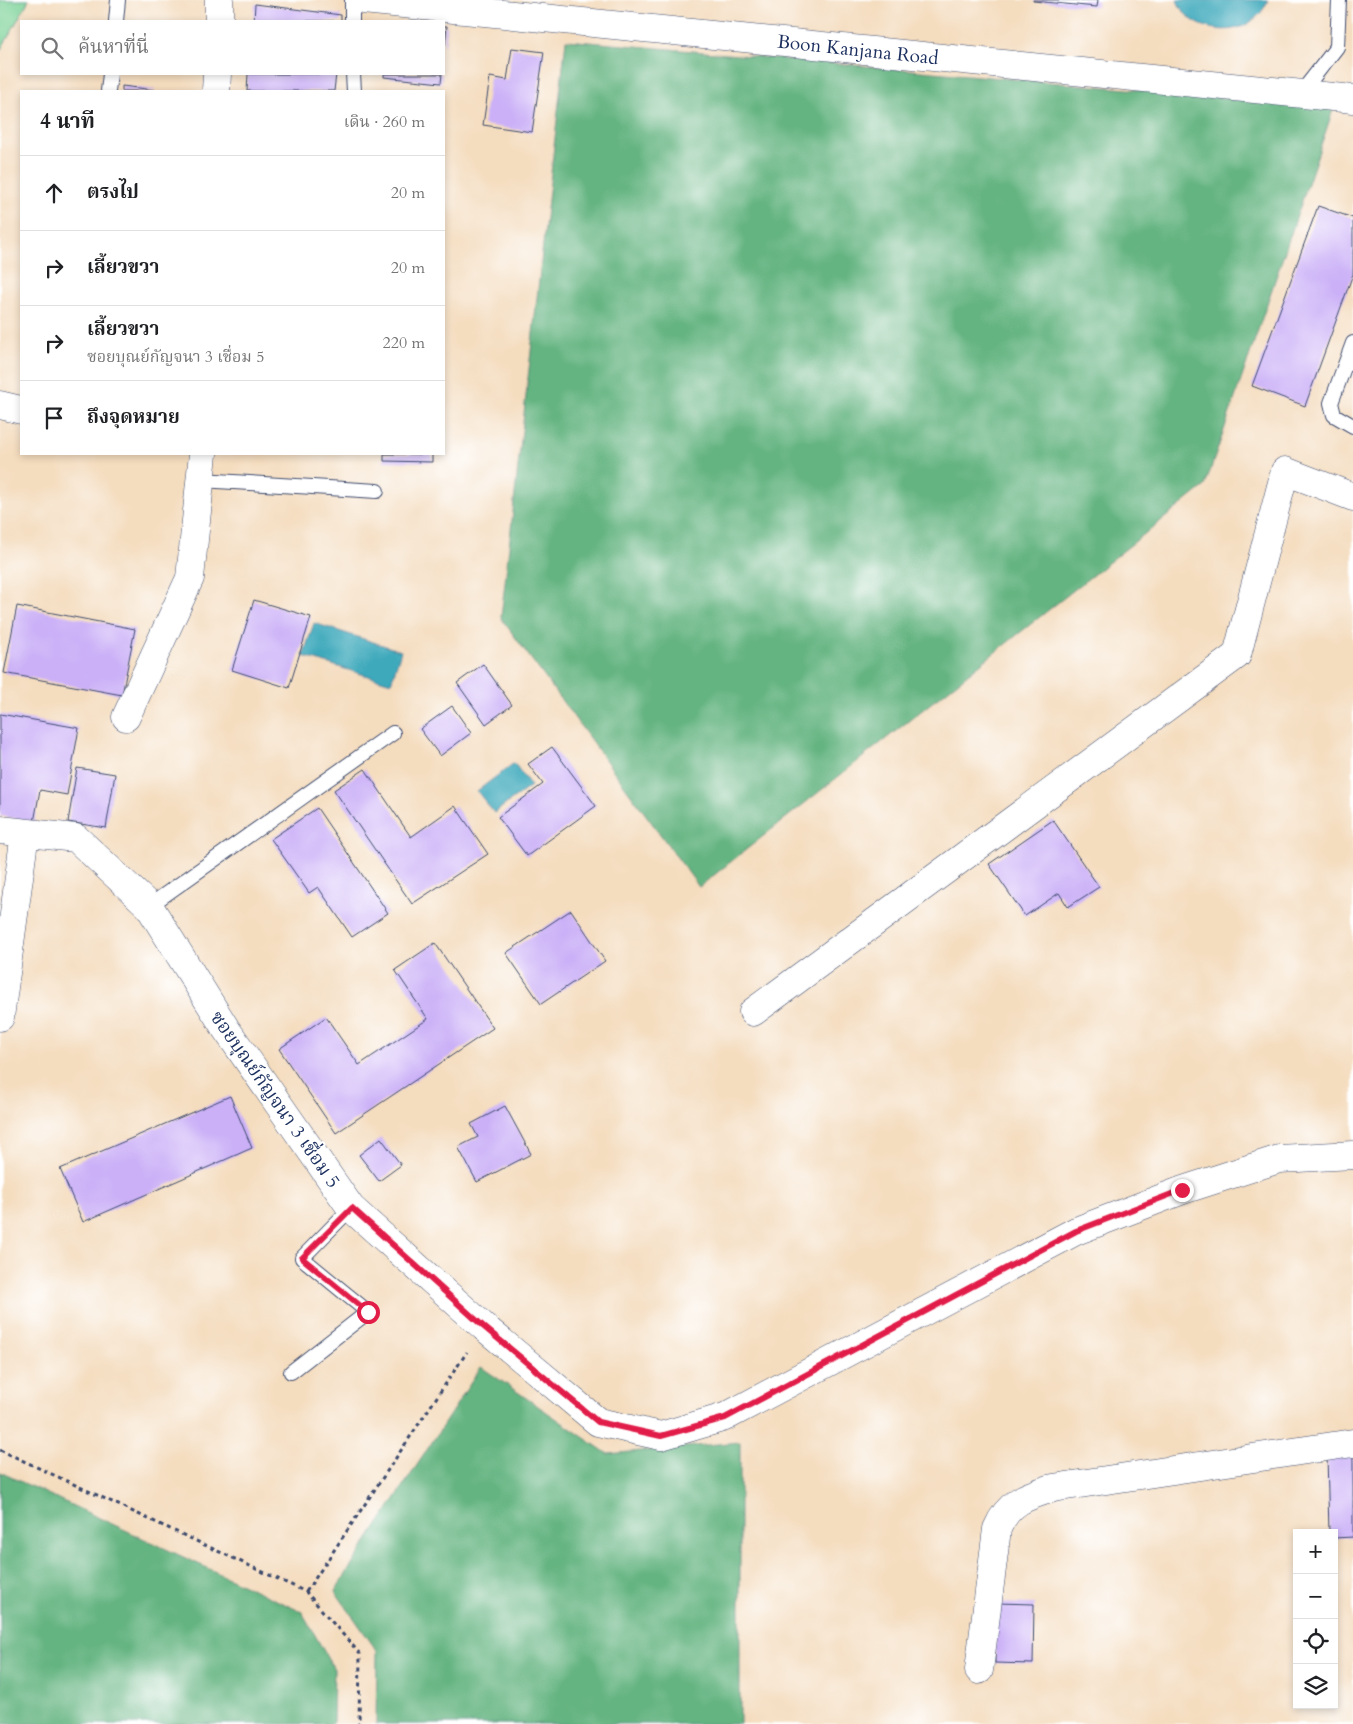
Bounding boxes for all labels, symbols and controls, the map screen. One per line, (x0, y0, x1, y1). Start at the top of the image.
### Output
search box (20, 20, 445, 75)
street label: Boon Kanjana Road (776, 29, 940, 71)
icon: search (38, 34, 66, 62)
text: ค้นหาที่นี่ (78, 34, 149, 60)
text: 4 นาที (40, 107, 95, 136)
text: เดิน · 260 m (344, 111, 425, 133)
icon: ahead (40, 179, 68, 207)
text: ตรงไป (87, 179, 139, 205)
text: 20 m (391, 182, 425, 204)
icon: right (40, 254, 68, 282)
text: เลี้ยวขวา (87, 254, 159, 280)
text: 20 m (391, 257, 425, 279)
text: เลี้ยวขวา (87, 316, 159, 342)
icon: right (40, 329, 68, 357)
text: 220 m (383, 332, 425, 354)
text: ซอยบุณย์กัญจนา 3 เชื่อม 5 (87, 346, 264, 368)
icon: arrive (40, 404, 68, 432)
text: ถึงจุดหมาย (87, 404, 180, 430)
street label: ซอยบุณย์กัญจนา 3 เชื่อม 5 (204, 1005, 348, 1193)
route end (1171, 1179, 1194, 1202)
route start (357, 1301, 380, 1324)
map controls (1293, 1529, 1338, 1709)
button: + (1293, 1529, 1338, 1574)
button: − (1293, 1574, 1338, 1619)
button: locate (1293, 1619, 1338, 1664)
button: layers (1293, 1664, 1338, 1709)

